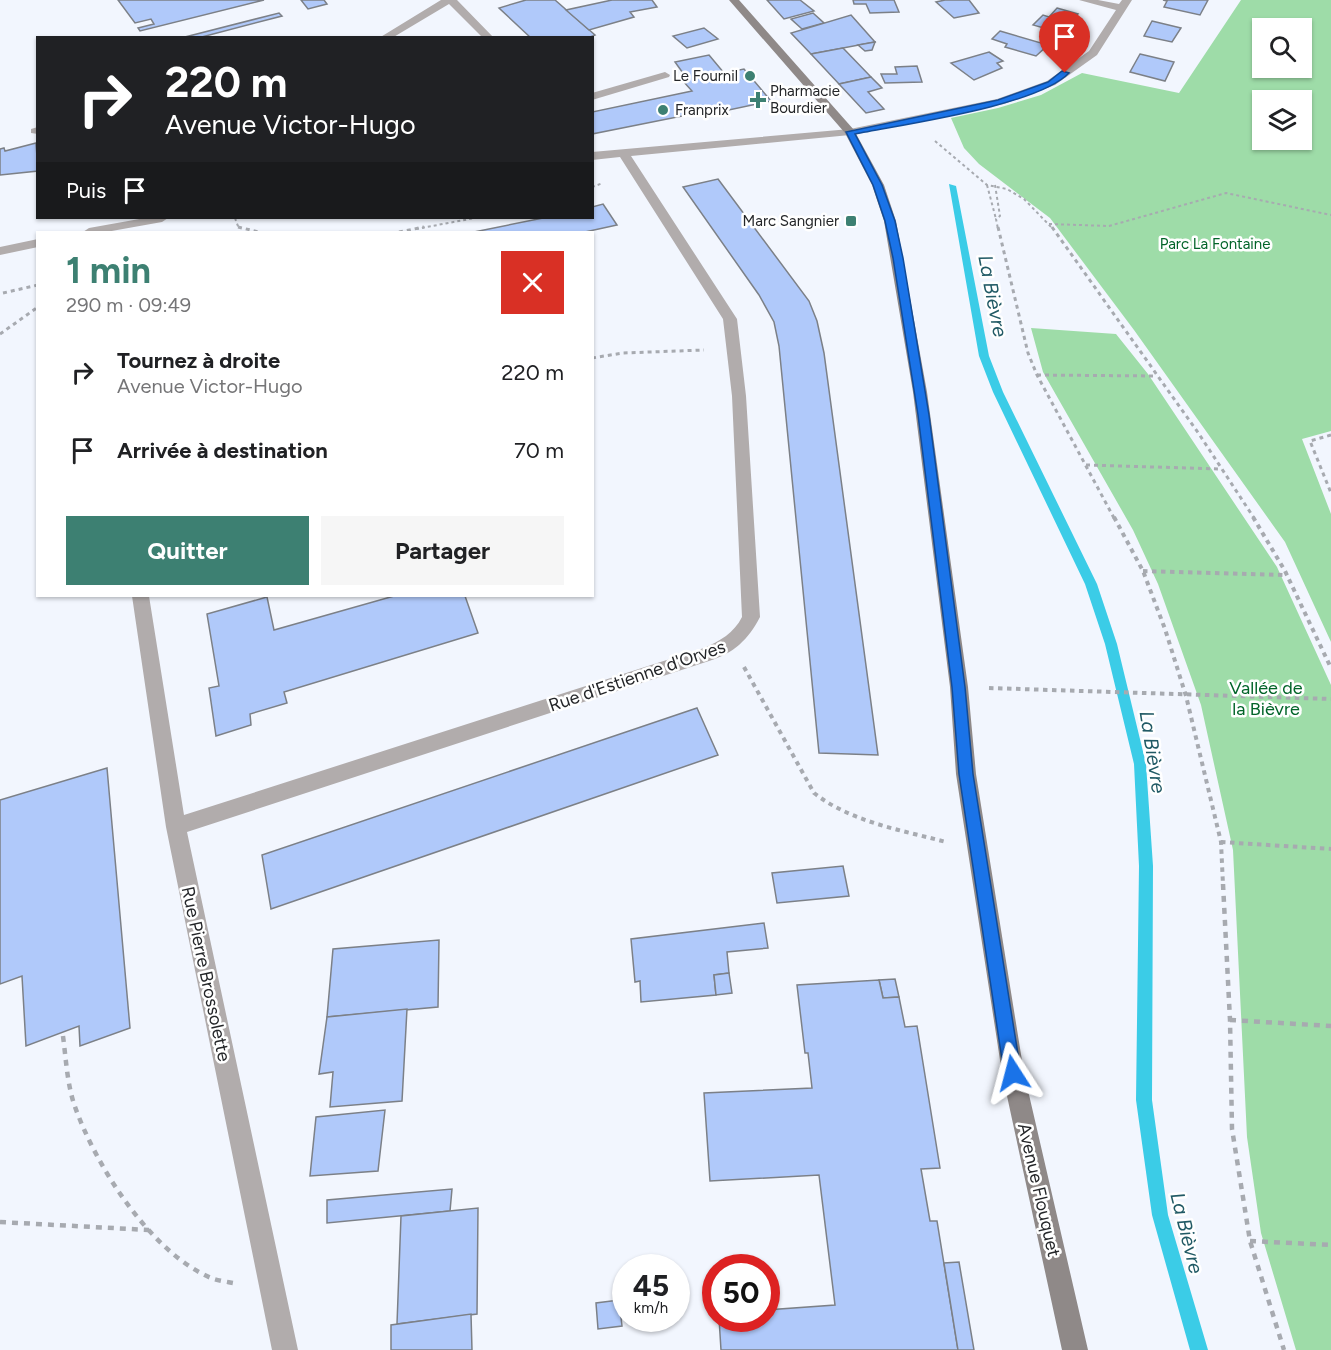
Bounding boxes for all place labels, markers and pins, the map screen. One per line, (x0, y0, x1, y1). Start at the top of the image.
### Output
pin (1039, 11, 1090, 73)
place label: Le Fournil (673, 67, 738, 85)
marker: Le Fournil (743, 69, 757, 83)
place label: Pharmacie Bourdier (770, 82, 840, 117)
marker: Pharmacie Bourdier (751, 93, 765, 107)
place label: Franprix (675, 101, 729, 119)
marker: Franprix (656, 103, 670, 117)
place label: Marc Sangnier (743, 212, 839, 230)
marker: Marc Sangnier (844, 214, 858, 228)

